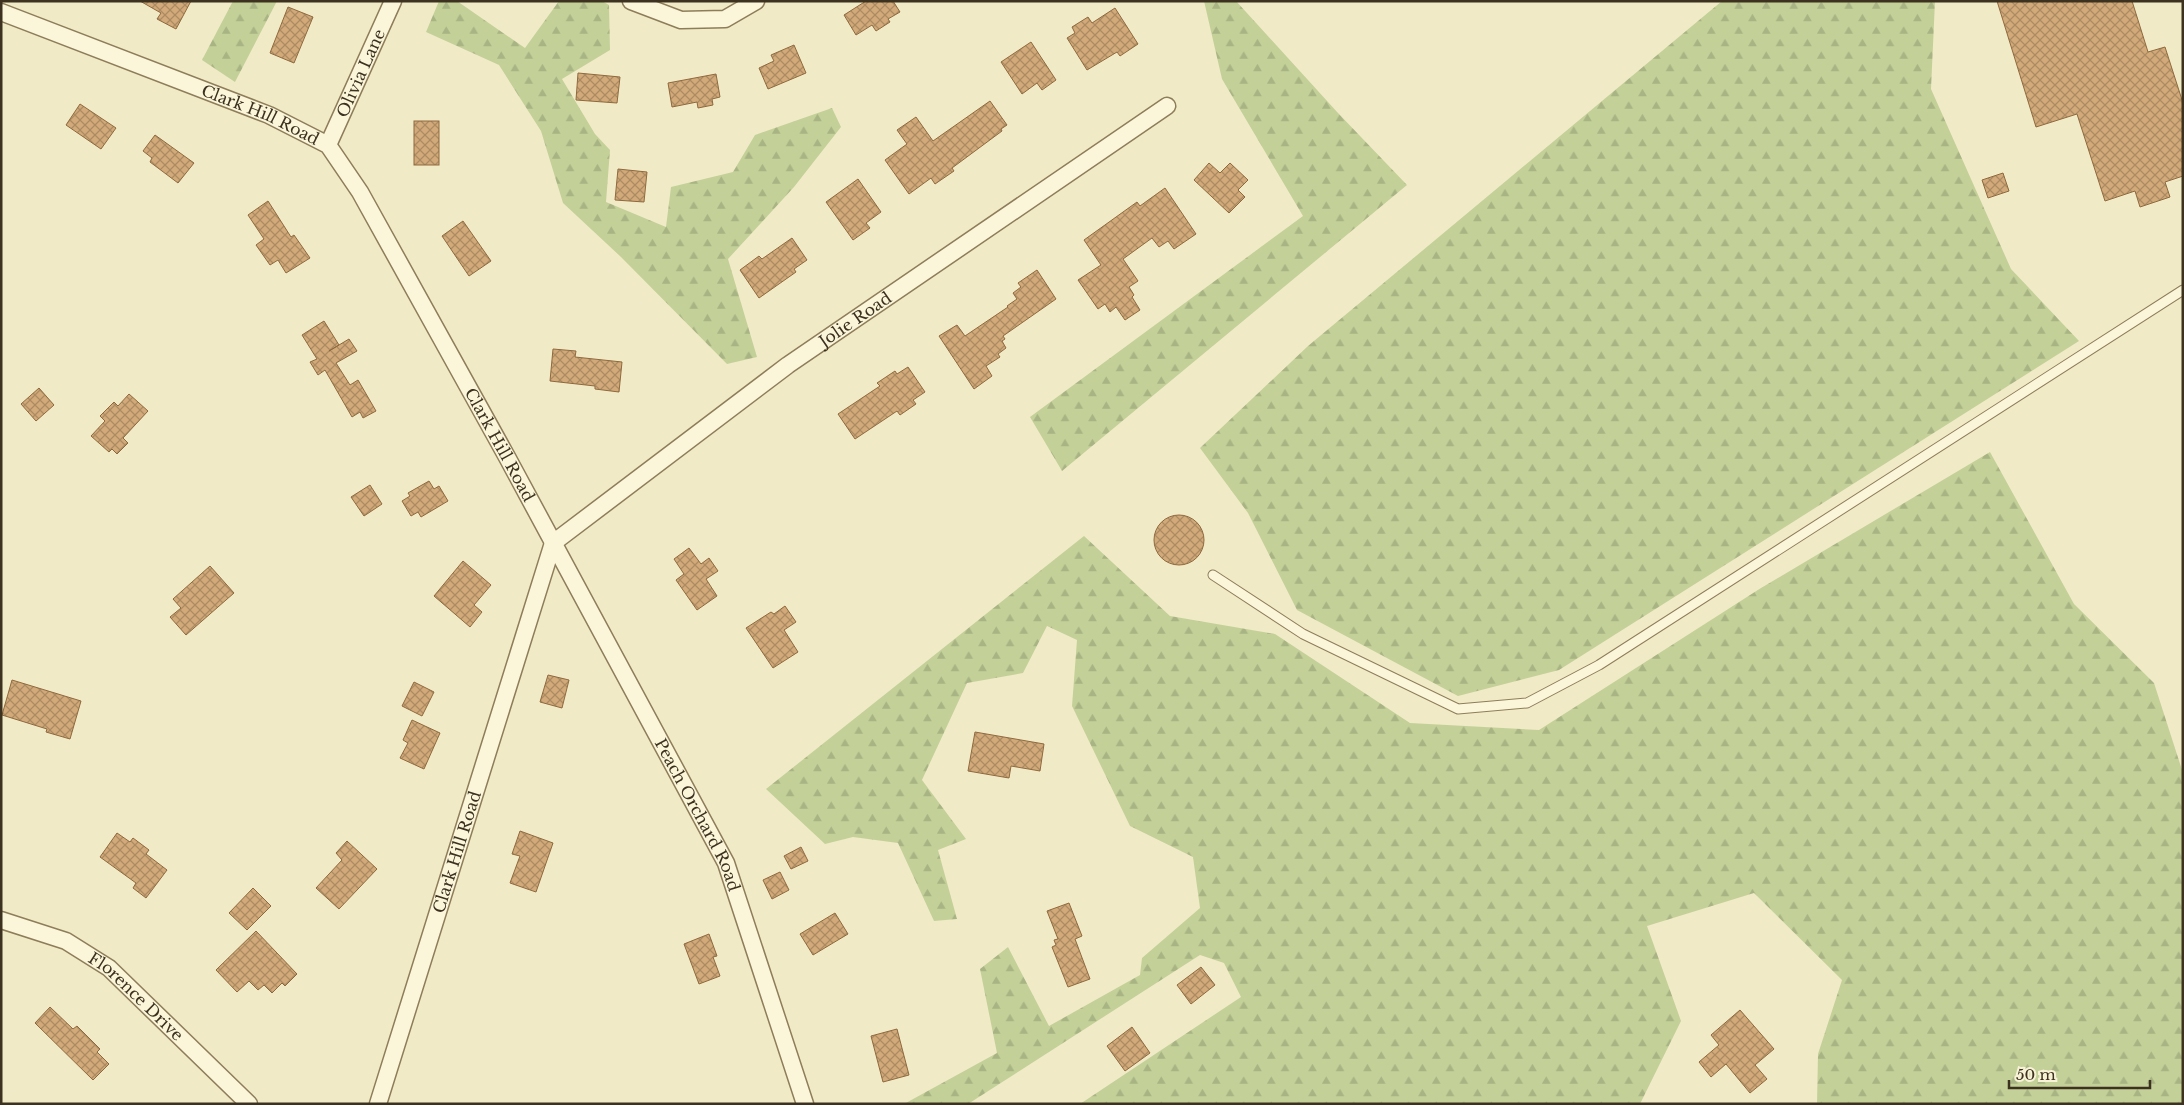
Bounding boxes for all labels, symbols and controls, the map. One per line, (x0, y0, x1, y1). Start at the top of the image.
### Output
street label: Olivia Lane (332, 26, 389, 120)
street label: Clark Hill Road (199, 80, 323, 149)
street label: Jolie Road (813, 287, 895, 352)
street label: Clark Hill Road (461, 384, 539, 505)
street label: Peach Orchard Road (651, 735, 745, 894)
street label: Clark Hill Road (428, 788, 485, 915)
street label: Florence Drive (85, 948, 188, 1045)
scale bar (2009, 1058, 2150, 1090)
text: 50 m (2016, 1065, 2056, 1084)

